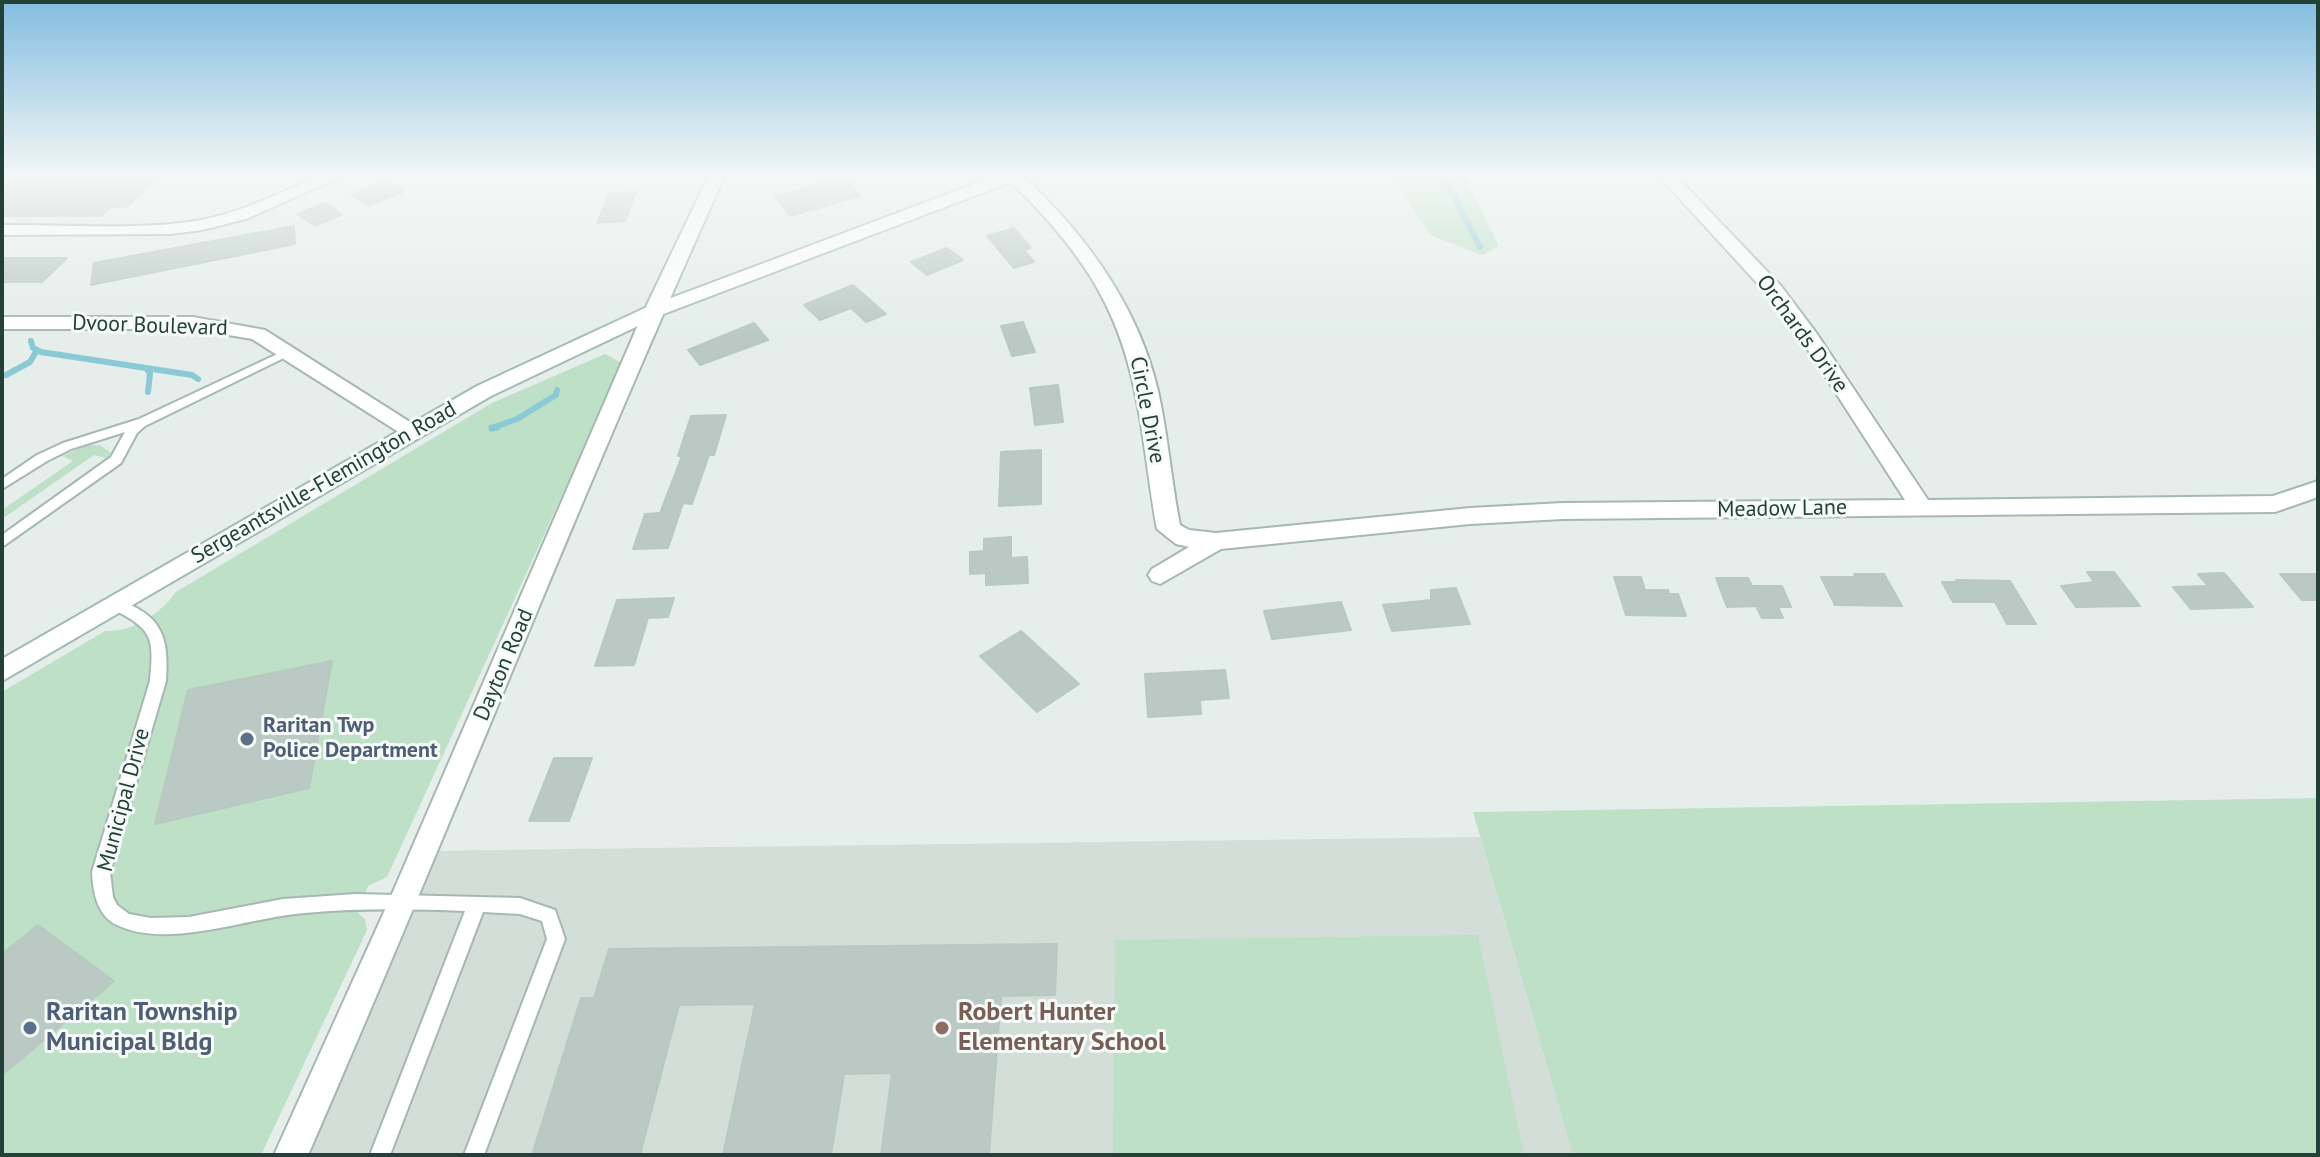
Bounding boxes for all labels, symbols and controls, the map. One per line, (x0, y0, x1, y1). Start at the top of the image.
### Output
street label: Orchards Drive (1750, 270, 1854, 398)
street label: Dvoor Boulevard (72, 310, 228, 342)
street label: Circle Drive (1124, 354, 1170, 466)
street label: Sergeantsville-Flemington Road (187, 396, 461, 570)
street label: Meadow Lane (1717, 495, 1847, 523)
street label: Dayton Road (469, 605, 539, 725)
place label: Raritan Twp Police Department (263, 713, 438, 764)
street label: Municipal Drive (92, 725, 156, 875)
marker: Raritan Twp Police Department (238, 730, 256, 748)
place label: Raritan Township Municipal Bldg (46, 997, 238, 1058)
place label: Robert Hunter Elementary School (958, 997, 1166, 1058)
marker: Raritan Township Municipal Bldg (21, 1019, 39, 1037)
marker: Robert Hunter Elementary School (933, 1019, 951, 1037)

